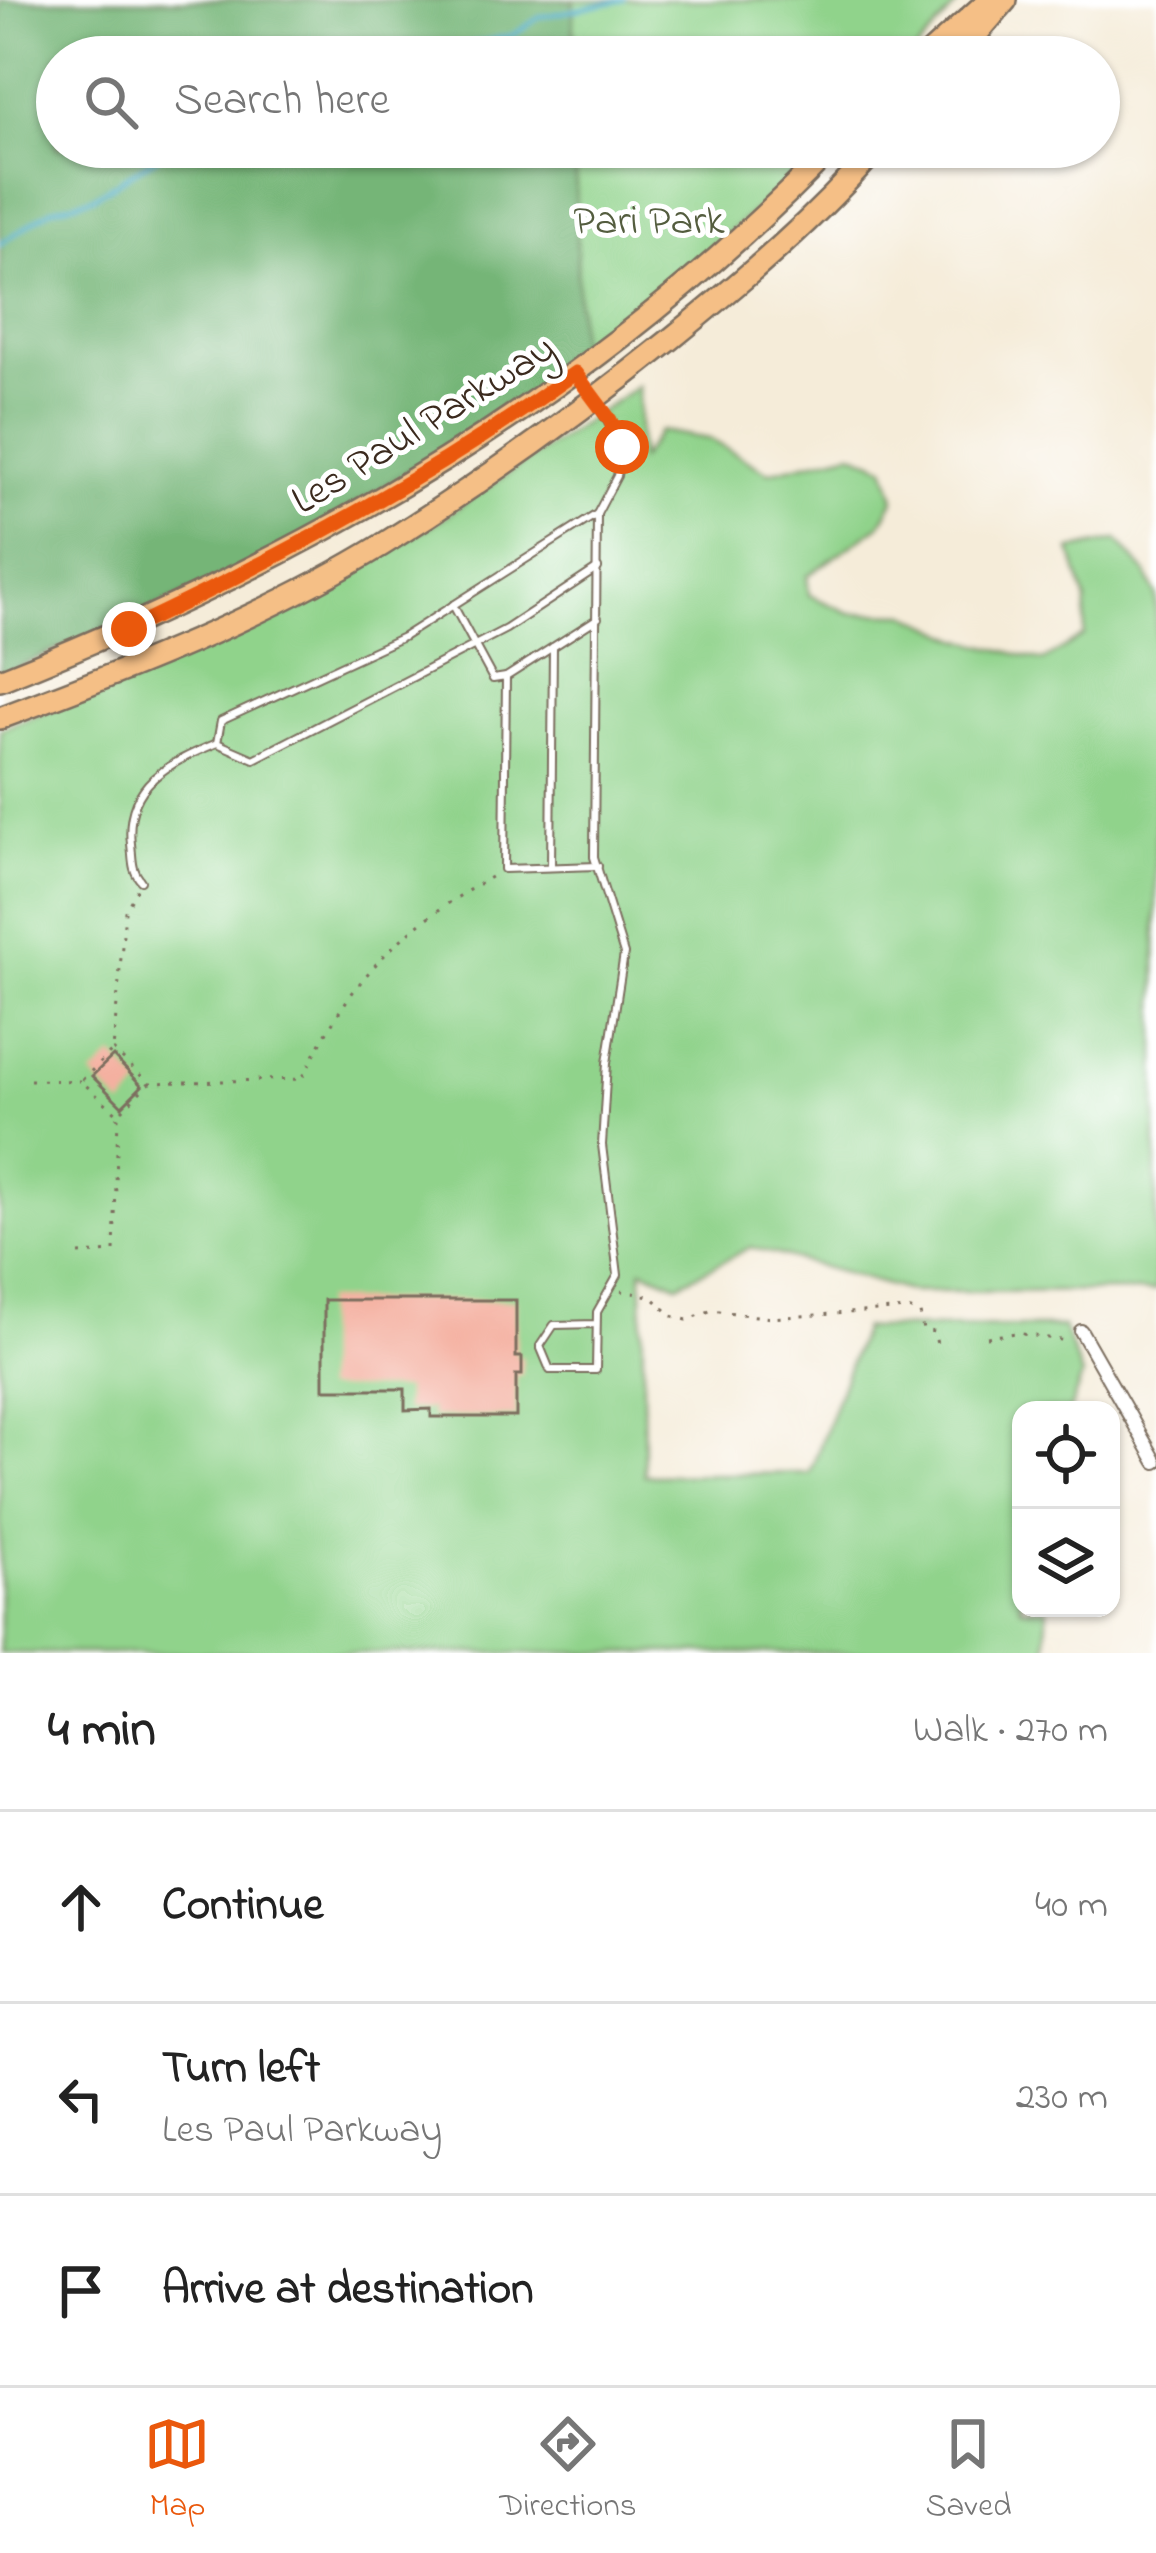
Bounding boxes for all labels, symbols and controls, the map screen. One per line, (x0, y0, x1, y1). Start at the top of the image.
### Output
search box (36, 36, 1120, 168)
icon: search (78, 69, 144, 135)
text: Search here (174, 69, 390, 135)
park label: Pari Park (573, 192, 725, 253)
street label: Les Paul Parkway (280, 320, 568, 532)
route start (595, 420, 649, 474)
route end (102, 602, 156, 656)
map controls (1012, 1401, 1120, 1617)
button: locate (1012, 1401, 1120, 1509)
button: layers (1012, 1509, 1120, 1617)
text: 4 min (48, 1694, 156, 1769)
text: Walk · 270 m (913, 1703, 1108, 1760)
icon: ahead (48, 1874, 114, 1940)
text: Continue (162, 1874, 323, 1940)
text: 40 m (1035, 1878, 1108, 1935)
text: Turn left (162, 2037, 320, 2103)
icon: left (48, 2066, 114, 2132)
text: 230 m (1016, 2070, 1108, 2127)
text: Les Paul Parkway (162, 2103, 442, 2160)
icon: arrive (48, 2258, 114, 2324)
text: Arrive at destination (162, 2258, 533, 2324)
tab: Map (144, 2411, 210, 2531)
tab: Directions (499, 2411, 637, 2531)
tab: Saved (925, 2411, 1012, 2531)

